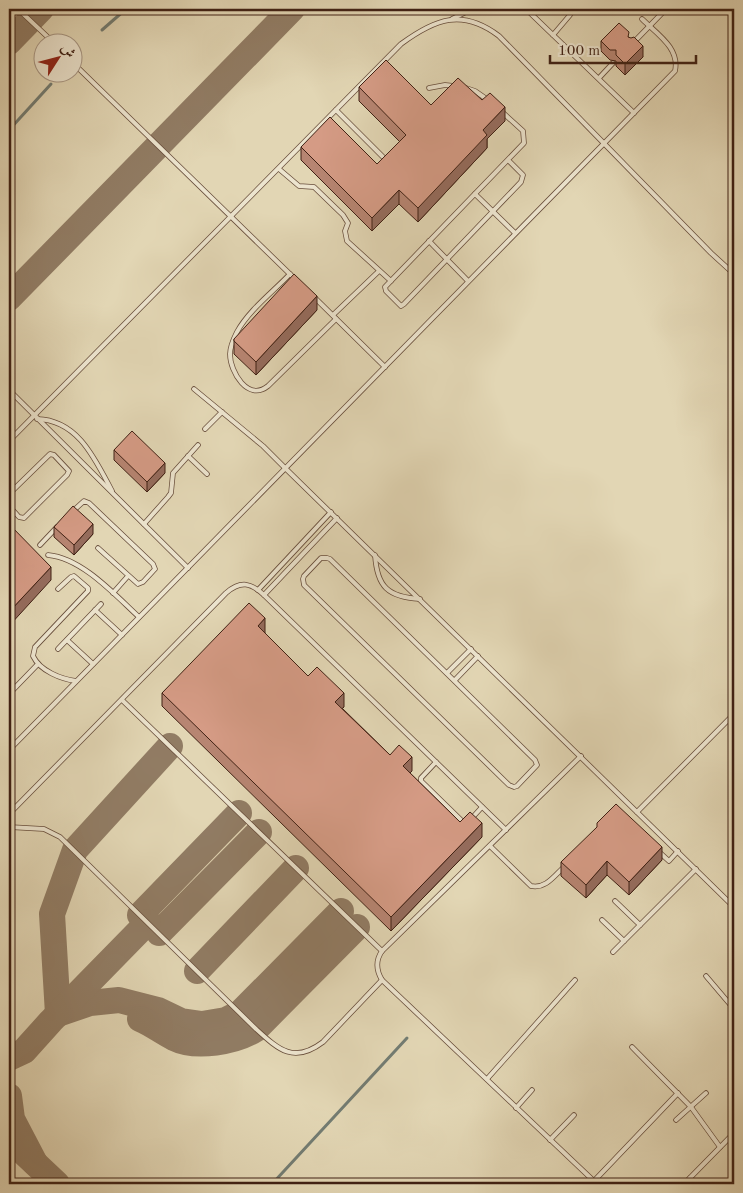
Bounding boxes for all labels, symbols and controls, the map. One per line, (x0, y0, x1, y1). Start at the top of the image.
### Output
north arrow (32, 32, 82, 82)
scale bar (550, 32, 697, 64)
text: ش (58, 41, 78, 61)
text: 100 m (558, 44, 600, 59)

